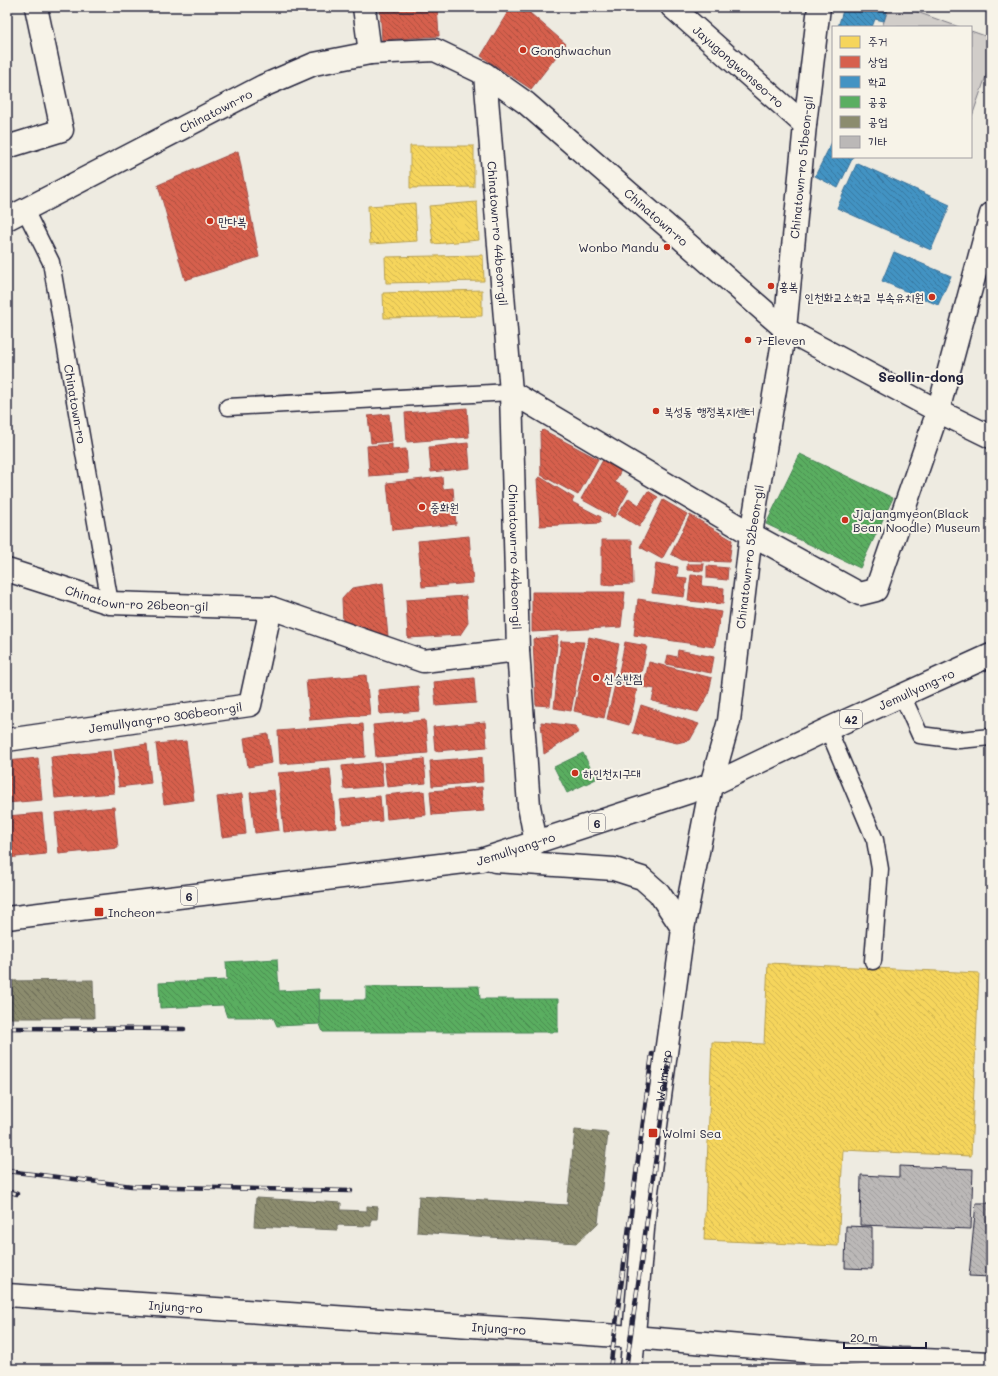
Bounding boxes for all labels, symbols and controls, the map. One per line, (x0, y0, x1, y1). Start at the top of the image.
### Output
street label: Jayugongwonseo-ro (690, 21, 787, 111)
legend (832, 26, 972, 158)
text: 주거 (868, 33, 887, 49)
place label: Gonghwachun (531, 42, 611, 58)
marker: Gonghwachun (518, 45, 528, 55)
text: 상업 (868, 53, 887, 69)
text: 학교 (868, 73, 887, 89)
street label: Chinatown-ro (176, 85, 255, 136)
text: 공공 (868, 93, 887, 109)
street label: Chinatown-ro 51beon-gil (786, 95, 816, 240)
text: 공업 (868, 113, 887, 129)
text: 기타 (868, 133, 888, 149)
street label: Chinatown-ro 44beon-gil (484, 160, 512, 307)
street label: Chinatown-ro (621, 185, 692, 249)
place label: 만다복 (218, 213, 247, 229)
marker: 만다복 (205, 216, 215, 226)
place label: Wonbo Mandu (578, 239, 659, 255)
marker: Wonbo Mandu (662, 242, 672, 252)
place label: 홍복 (779, 278, 798, 294)
marker: 홍복 (766, 281, 776, 291)
place label: 인천화교소학교 부속유치원 (804, 289, 924, 305)
marker: 인천화교소학교 부속유치원 (927, 292, 937, 302)
place label: 7-Eleven (756, 332, 805, 348)
marker: 7-Eleven (743, 335, 753, 345)
street label: Chinatown-ro (61, 363, 90, 444)
district label: Seollin-dong (878, 367, 964, 386)
place label: 북성동 행정복지센터 (664, 403, 755, 419)
marker: 북성동 행정복지센터 (651, 406, 661, 416)
street label: Chinatown-ro 44beon-gil (506, 484, 525, 630)
street label: Chinatown-ro 52beon-gil (732, 484, 767, 630)
place label: 중화원 (430, 499, 459, 515)
marker: 중화원 (417, 502, 427, 512)
place label: Jjajangmyeon(Black Bean Noodle) Museum (853, 505, 980, 535)
marker: Jjajangmyeon(Black Bean Noodle) Museum (840, 515, 850, 525)
street label: Chinatown-ro 26beon-gil (63, 581, 209, 614)
street label: Jemullyang-ro (876, 665, 957, 713)
place label: 신승반점 (604, 670, 643, 686)
marker: 신승반점 (591, 673, 601, 683)
street label: Jemullyang-ro 306beon-gil (88, 698, 243, 736)
road number: 42 (840, 710, 862, 728)
place label: 하인천지구대 (583, 765, 641, 781)
marker: 하인천지구대 (570, 768, 580, 778)
road number: 6 (589, 814, 605, 832)
street label: Jemullyang-ro (476, 828, 557, 868)
road number: 6 (181, 887, 197, 905)
place label: Incheon (108, 904, 155, 920)
marker: Incheon (93, 906, 105, 918)
street label: Wolmi-ro (651, 1049, 674, 1103)
place label: Wolmi Sea (662, 1125, 721, 1141)
marker: Wolmi Sea (647, 1127, 659, 1139)
street label: Injung-ro (148, 1297, 203, 1316)
street label: Injung-ro (471, 1318, 527, 1338)
scale bar (844, 1324, 926, 1350)
text: 20 m (850, 1329, 878, 1345)

